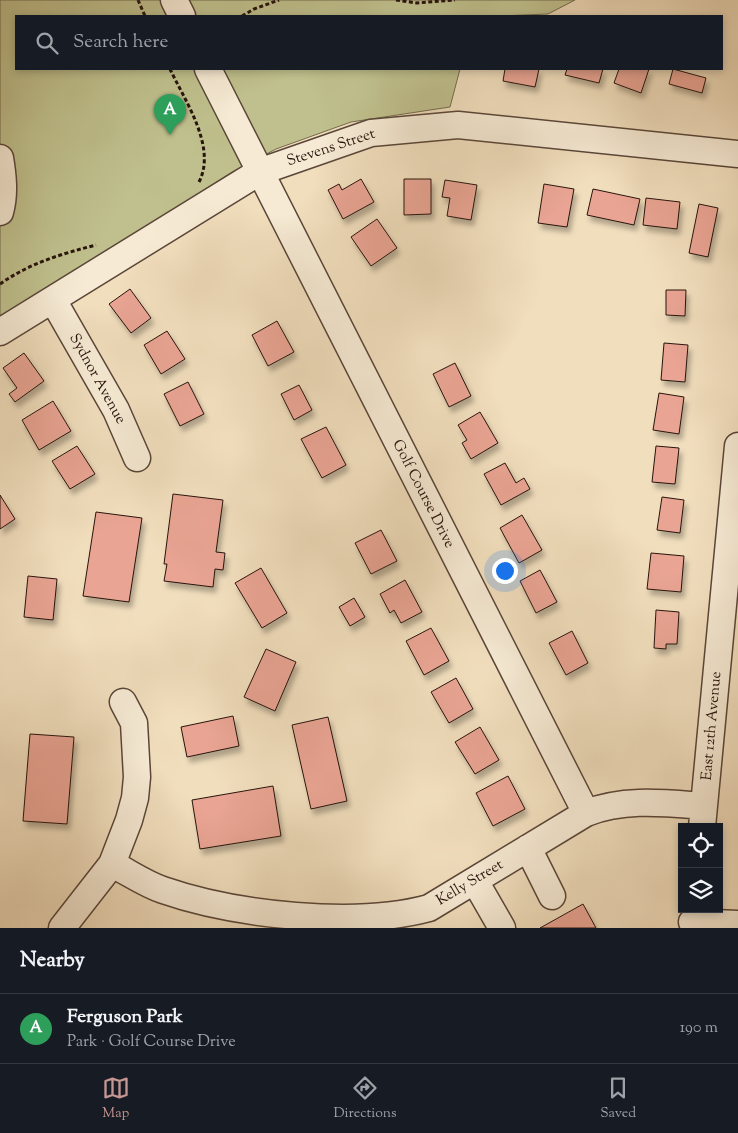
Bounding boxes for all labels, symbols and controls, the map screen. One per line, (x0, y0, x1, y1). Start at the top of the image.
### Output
search box (15, 15, 723, 70)
icon: search (33, 29, 61, 57)
text: Search here (73, 29, 168, 56)
pin: A (154, 94, 186, 135)
street label: Stevens Street (284, 124, 378, 172)
street label: Sydnor Avenue (63, 330, 131, 428)
street label: Golf Course Drive (387, 436, 459, 552)
your location (492, 558, 518, 584)
street label: East 12th Avenue (697, 671, 727, 781)
map controls (678, 823, 723, 913)
button: locate (678, 823, 723, 868)
street label: Kelly Street (433, 855, 507, 911)
button: layers (678, 868, 723, 913)
text: Nearby (20, 946, 85, 976)
text: Ferguson Park (67, 1004, 183, 1031)
text: A (30, 1017, 43, 1040)
text: 190 m (680, 1017, 718, 1040)
text: Park · Golf Course Drive (67, 1031, 236, 1054)
tab: Map (102, 1074, 130, 1124)
tab: Directions (333, 1074, 397, 1124)
tab: Saved (600, 1074, 636, 1124)

